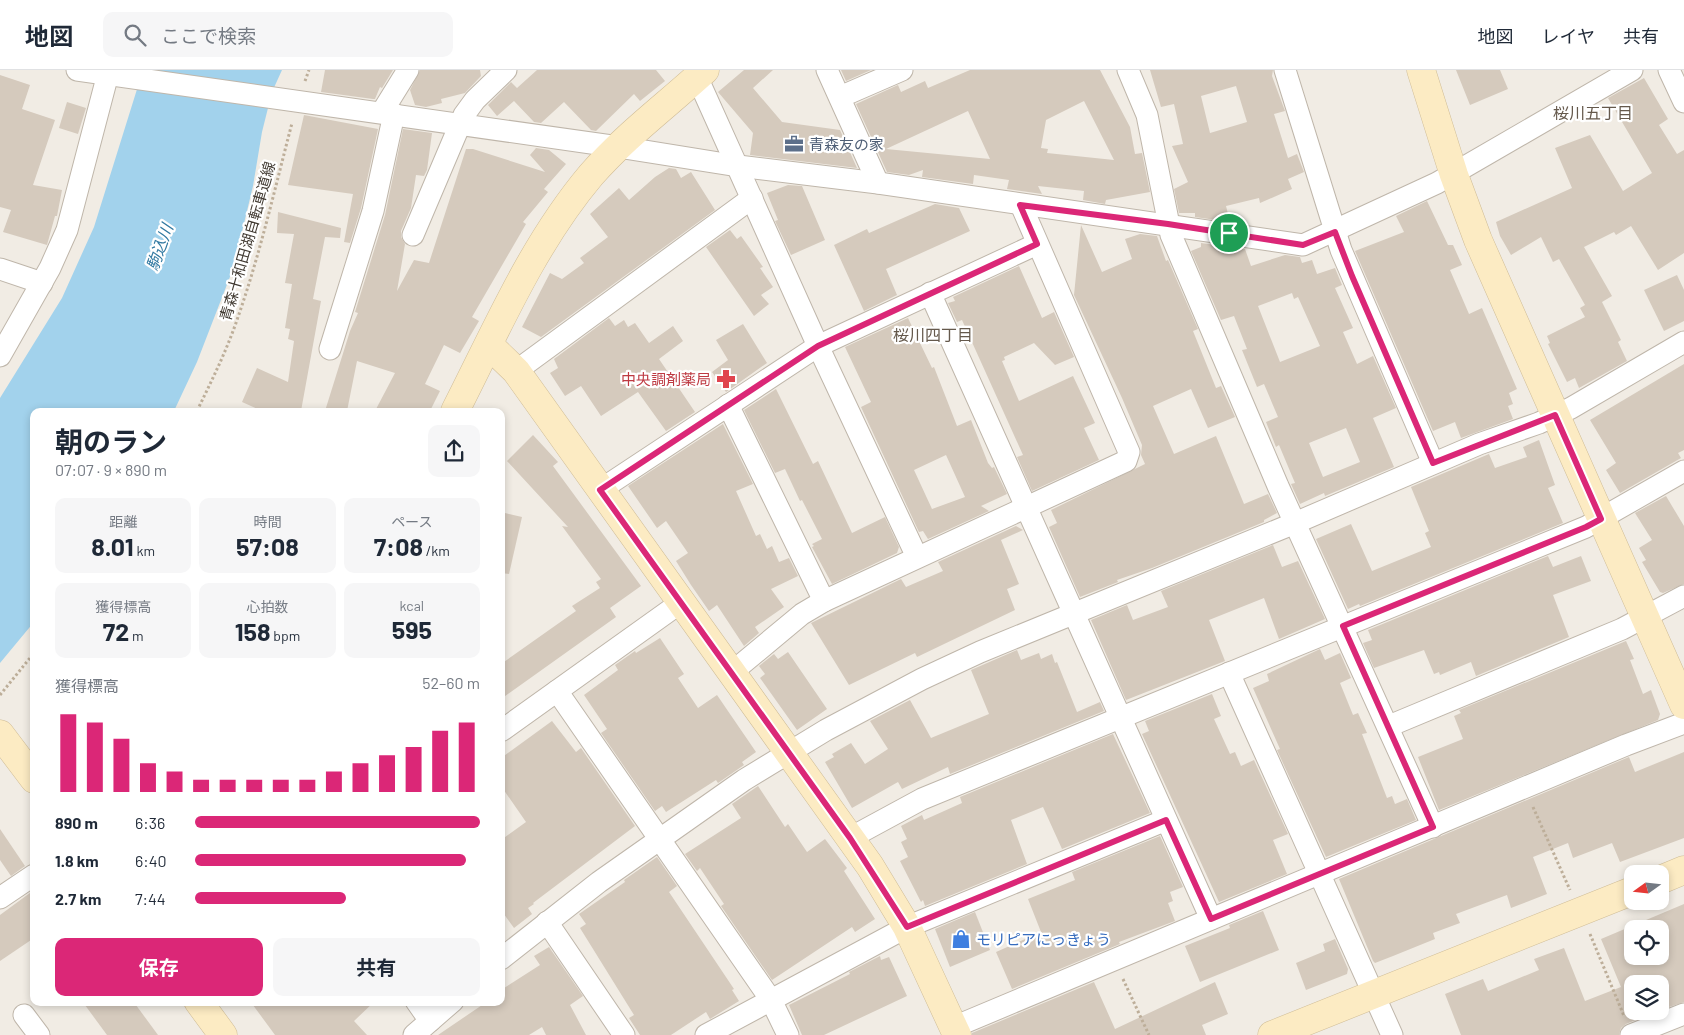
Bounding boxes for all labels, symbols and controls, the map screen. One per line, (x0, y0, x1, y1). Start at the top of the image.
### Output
search box (103, 12, 453, 57)
text: 地図 (25, 21, 73, 50)
icon: search (121, 21, 149, 49)
text: ここで検索 (161, 24, 256, 47)
text: 地図 (1478, 25, 1514, 47)
text: レイヤ (1542, 25, 1595, 47)
text: 共有 (1623, 25, 1659, 47)
district label: 桜川五丁目 (1553, 103, 1633, 122)
office icon: 青森友の家 (783, 133, 805, 155)
place label: 青森友の家 (809, 135, 884, 153)
street label: 青森十和田湖自転車道線 (216, 159, 278, 323)
pin (1208, 212, 1250, 254)
water label: 駒込川 (142, 219, 177, 273)
icon: arrive (1215, 219, 1243, 247)
district label: 桜川四丁目 (893, 325, 973, 344)
pharmacy icon: 中央調剤薬局 (715, 368, 737, 390)
place label: 中央調剤薬局 (621, 370, 711, 388)
text: 朝のラン (55, 424, 167, 458)
button: share (428, 425, 480, 477)
text: 07:07 · 9 × 890 m (55, 460, 167, 479)
text: 距離 (109, 513, 137, 530)
text: 時間 (253, 513, 281, 530)
text: ペース (391, 513, 432, 530)
text: 8.01 (91, 531, 134, 561)
text: 57:08 (236, 531, 299, 561)
text: 7:08 (374, 531, 423, 561)
text: km (134, 542, 155, 559)
text: /km (423, 542, 450, 559)
text: kcal (400, 597, 424, 614)
text: 獲得標高 (95, 598, 151, 615)
text: 心拍数 (246, 598, 288, 615)
text: 595 (392, 614, 432, 644)
text: 72 (103, 616, 129, 646)
text: 158 (235, 616, 271, 646)
text: m (129, 627, 144, 644)
text: bpm (271, 627, 300, 644)
text: 52–60 m (422, 673, 480, 692)
text: 獲得標高 (55, 676, 119, 695)
text: 890 m (55, 813, 98, 832)
text: 6:36 (135, 813, 165, 832)
text: 1.8 km (55, 851, 99, 870)
text: 6:40 (135, 851, 167, 870)
north arrow (1624, 865, 1669, 910)
map controls (1624, 865, 1669, 1020)
text: 2.7 km (55, 889, 101, 908)
text: 7:44 (135, 889, 166, 908)
button: locate (1624, 920, 1669, 965)
shop icon: モリピアにっきょう (950, 928, 972, 950)
place label: モリピアにっきょう (976, 930, 1111, 948)
button: 保存 (55, 938, 263, 996)
button: 共有 (273, 938, 480, 996)
button: layers (1624, 975, 1669, 1020)

